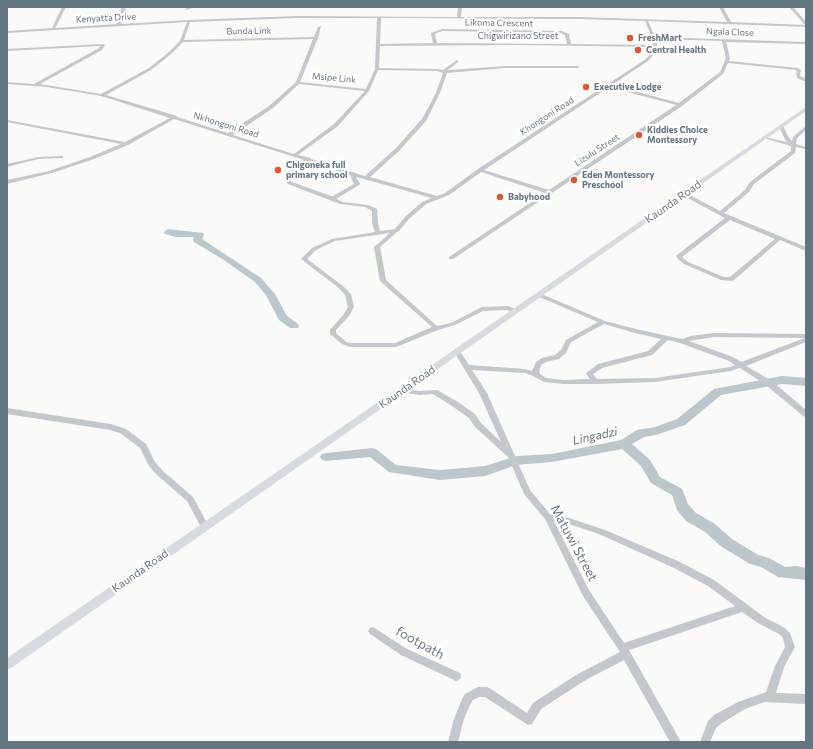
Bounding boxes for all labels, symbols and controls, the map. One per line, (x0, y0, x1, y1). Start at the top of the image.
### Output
street label: Kenyatta Drive (76, 11, 136, 25)
street label: Likoma Crescent (465, 17, 533, 29)
street label: Bunda Link (226, 25, 272, 37)
street label: Ngala Close (706, 26, 754, 38)
street label: Chigwirizano Street (478, 31, 558, 41)
marker: FreshMart (625, 33, 635, 43)
place label: FreshMart (638, 33, 682, 43)
marker: Central Health (633, 45, 643, 55)
place label: Central Health (646, 45, 706, 55)
street label: Msipe Link (311, 71, 357, 85)
marker: Executive Lodge (581, 82, 591, 92)
place label: Executive Lodge (594, 82, 661, 92)
street label: Khongoni Road (518, 95, 576, 137)
street label: Nkhongoni Road (192, 110, 260, 140)
place label: Kiddies Choice Montessory (647, 125, 708, 146)
marker: Kiddies Choice Montessory (634, 130, 644, 140)
street label: Lizulu Street (572, 131, 622, 169)
place label: Chigoneka full primary school (286, 160, 347, 181)
marker: Chigoneka full primary school (273, 165, 283, 175)
place label: Eden Montessory Preschool (582, 170, 654, 191)
marker: Eden Montessory Preschool (569, 175, 579, 185)
street label: Kaunda Road (642, 178, 704, 226)
marker: Babyhood (495, 192, 505, 202)
place label: Babyhood (508, 192, 550, 202)
street label: Kaunda Road (376, 363, 438, 411)
water label: Lingadzi (571, 424, 619, 448)
street label: Matuwi Street (547, 502, 601, 584)
street label: Kaunda Road (109, 547, 171, 595)
street label: footpath (393, 623, 447, 663)

